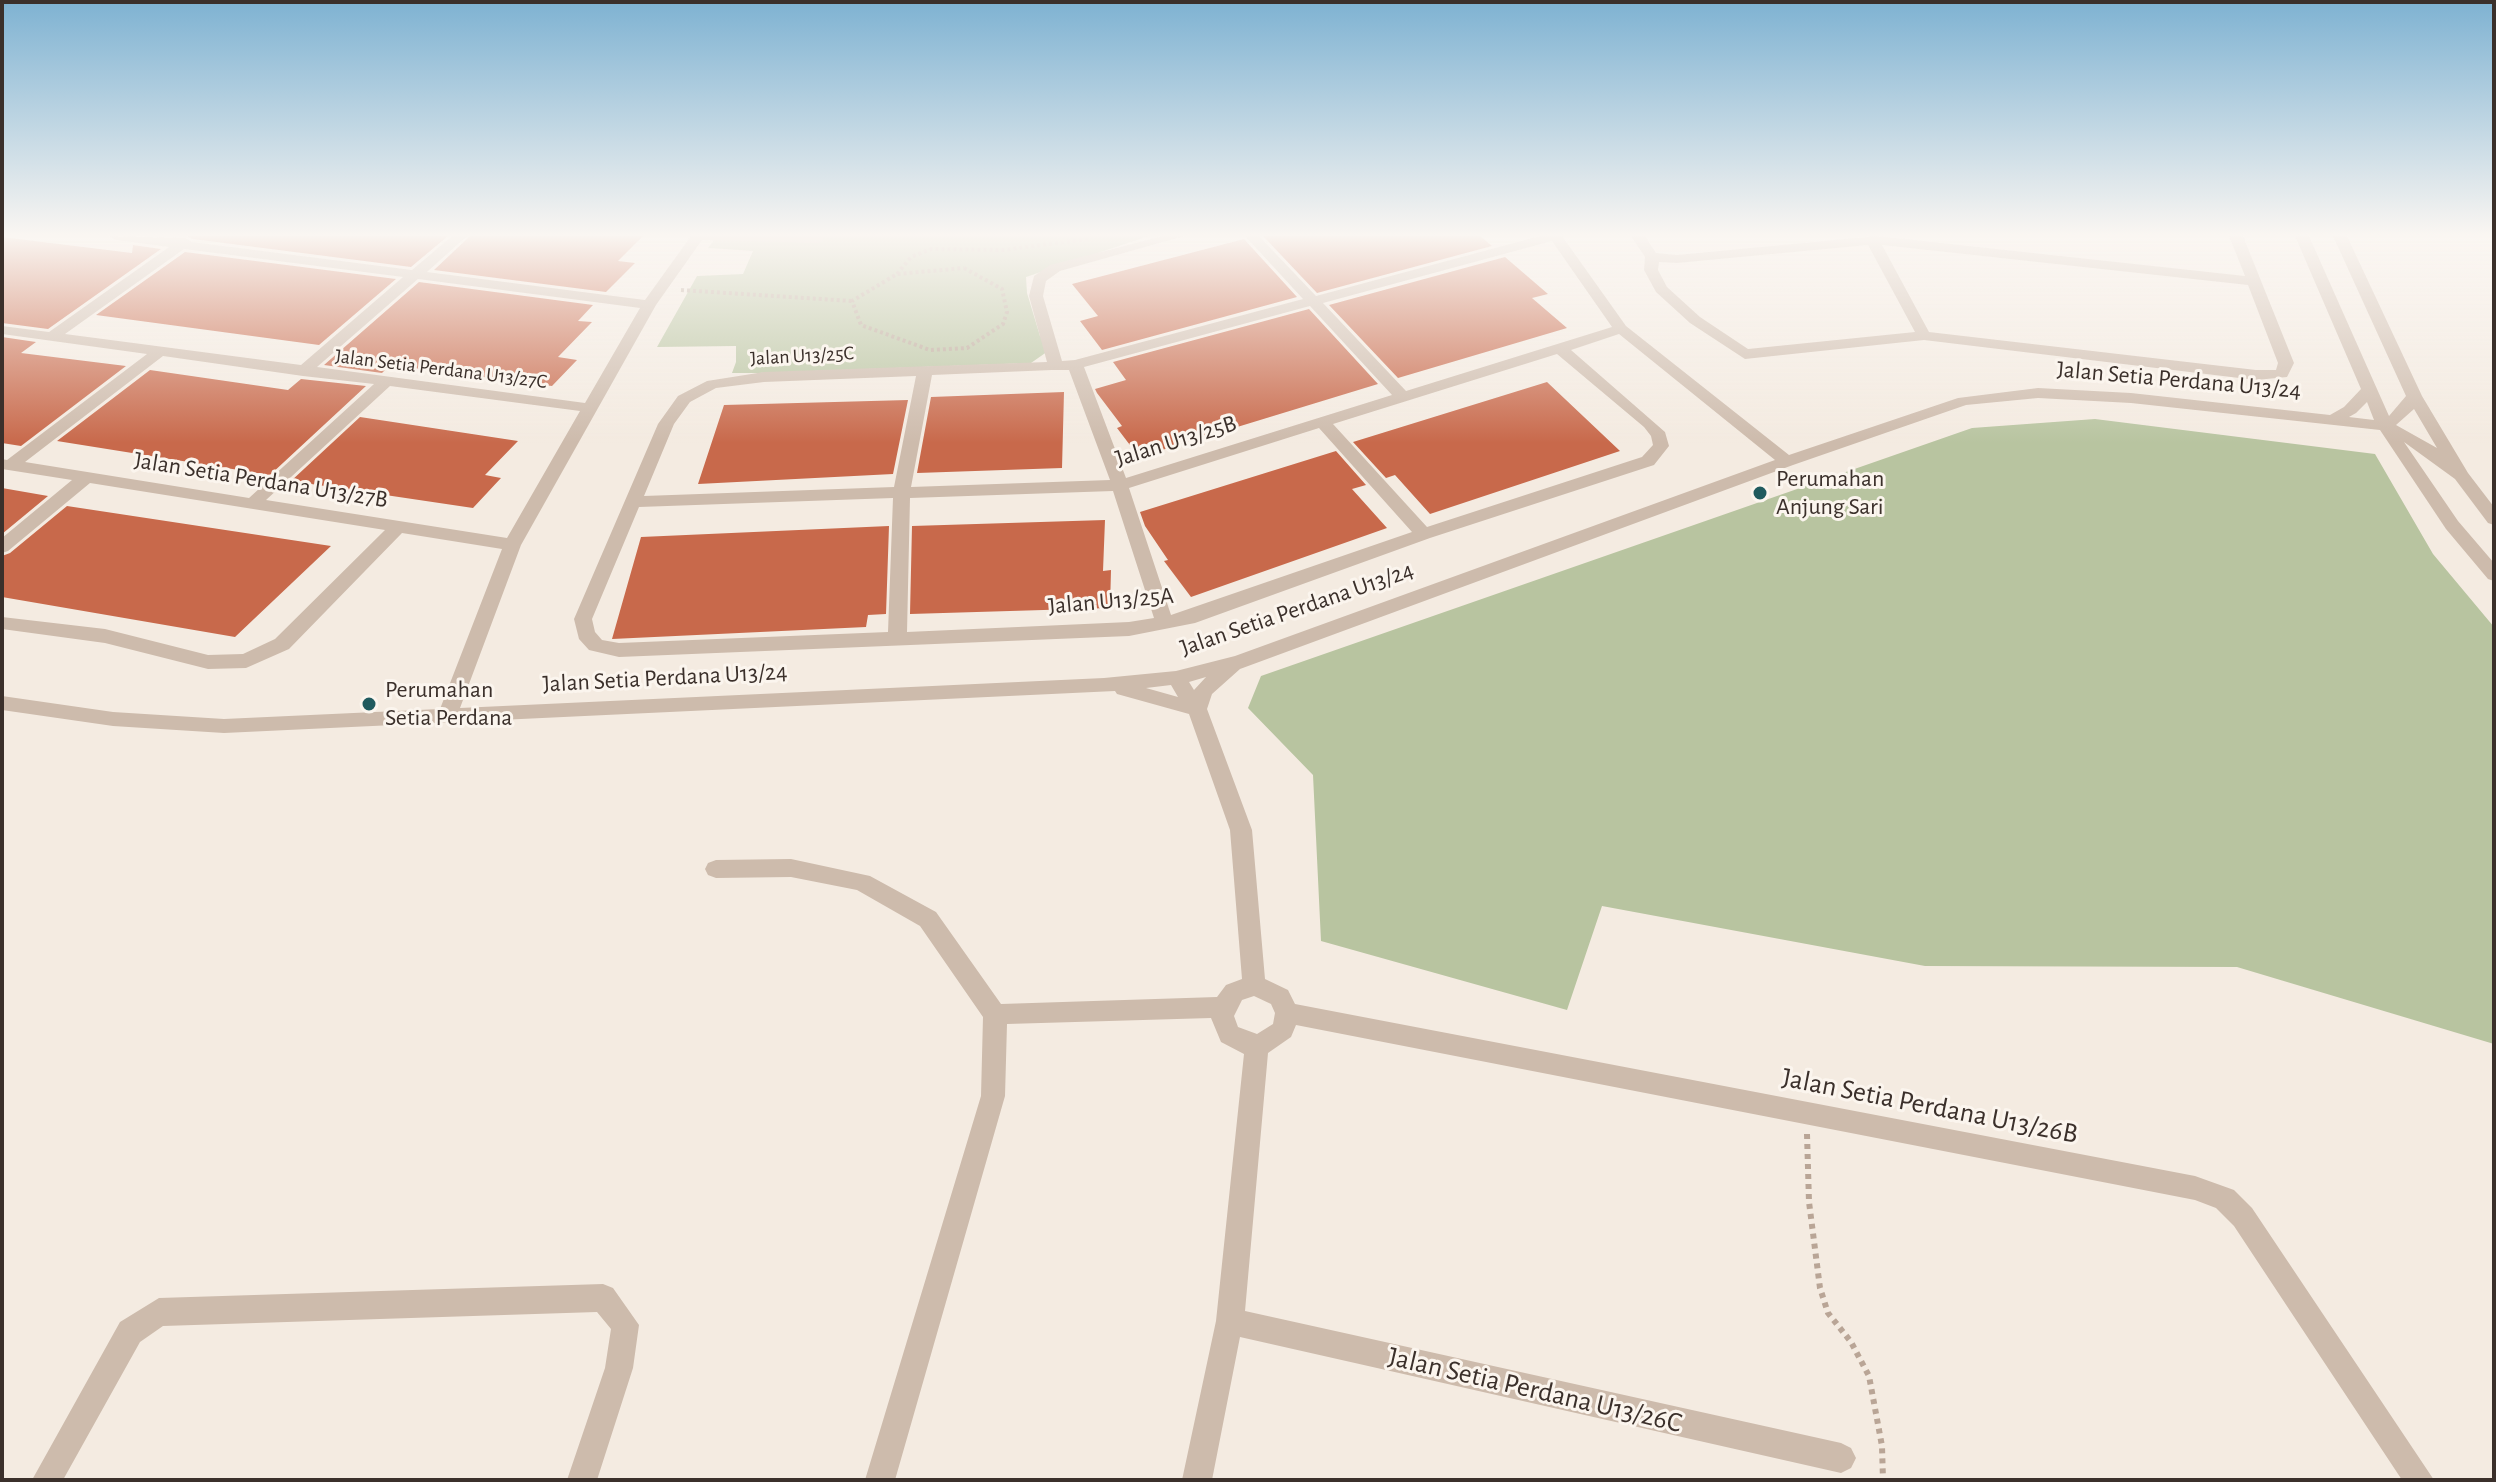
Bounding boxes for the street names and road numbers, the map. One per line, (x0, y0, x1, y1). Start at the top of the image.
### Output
street label: Jalan U13/25C (750, 341, 854, 371)
street label: Jalan Setia Perdana U13/27C (334, 344, 548, 394)
street label: Jalan Setia Perdana U13/24 (2056, 355, 2302, 405)
street label: Jalan U13/25B (1112, 409, 1240, 473)
street label: Jalan Setia Perdana U13/27B (132, 446, 390, 514)
street label: Jalan Setia Perdana U13/24 (1176, 555, 1418, 663)
street label: Jalan U13/25A (1047, 581, 1175, 621)
street label: Jalan Setia Perdana U13/24 (542, 657, 788, 699)
street label: Jalan Setia Perdana U13/26B (1779, 1061, 2081, 1151)
street label: Jalan Setia Perdana U13/26C (1385, 1340, 1685, 1440)

